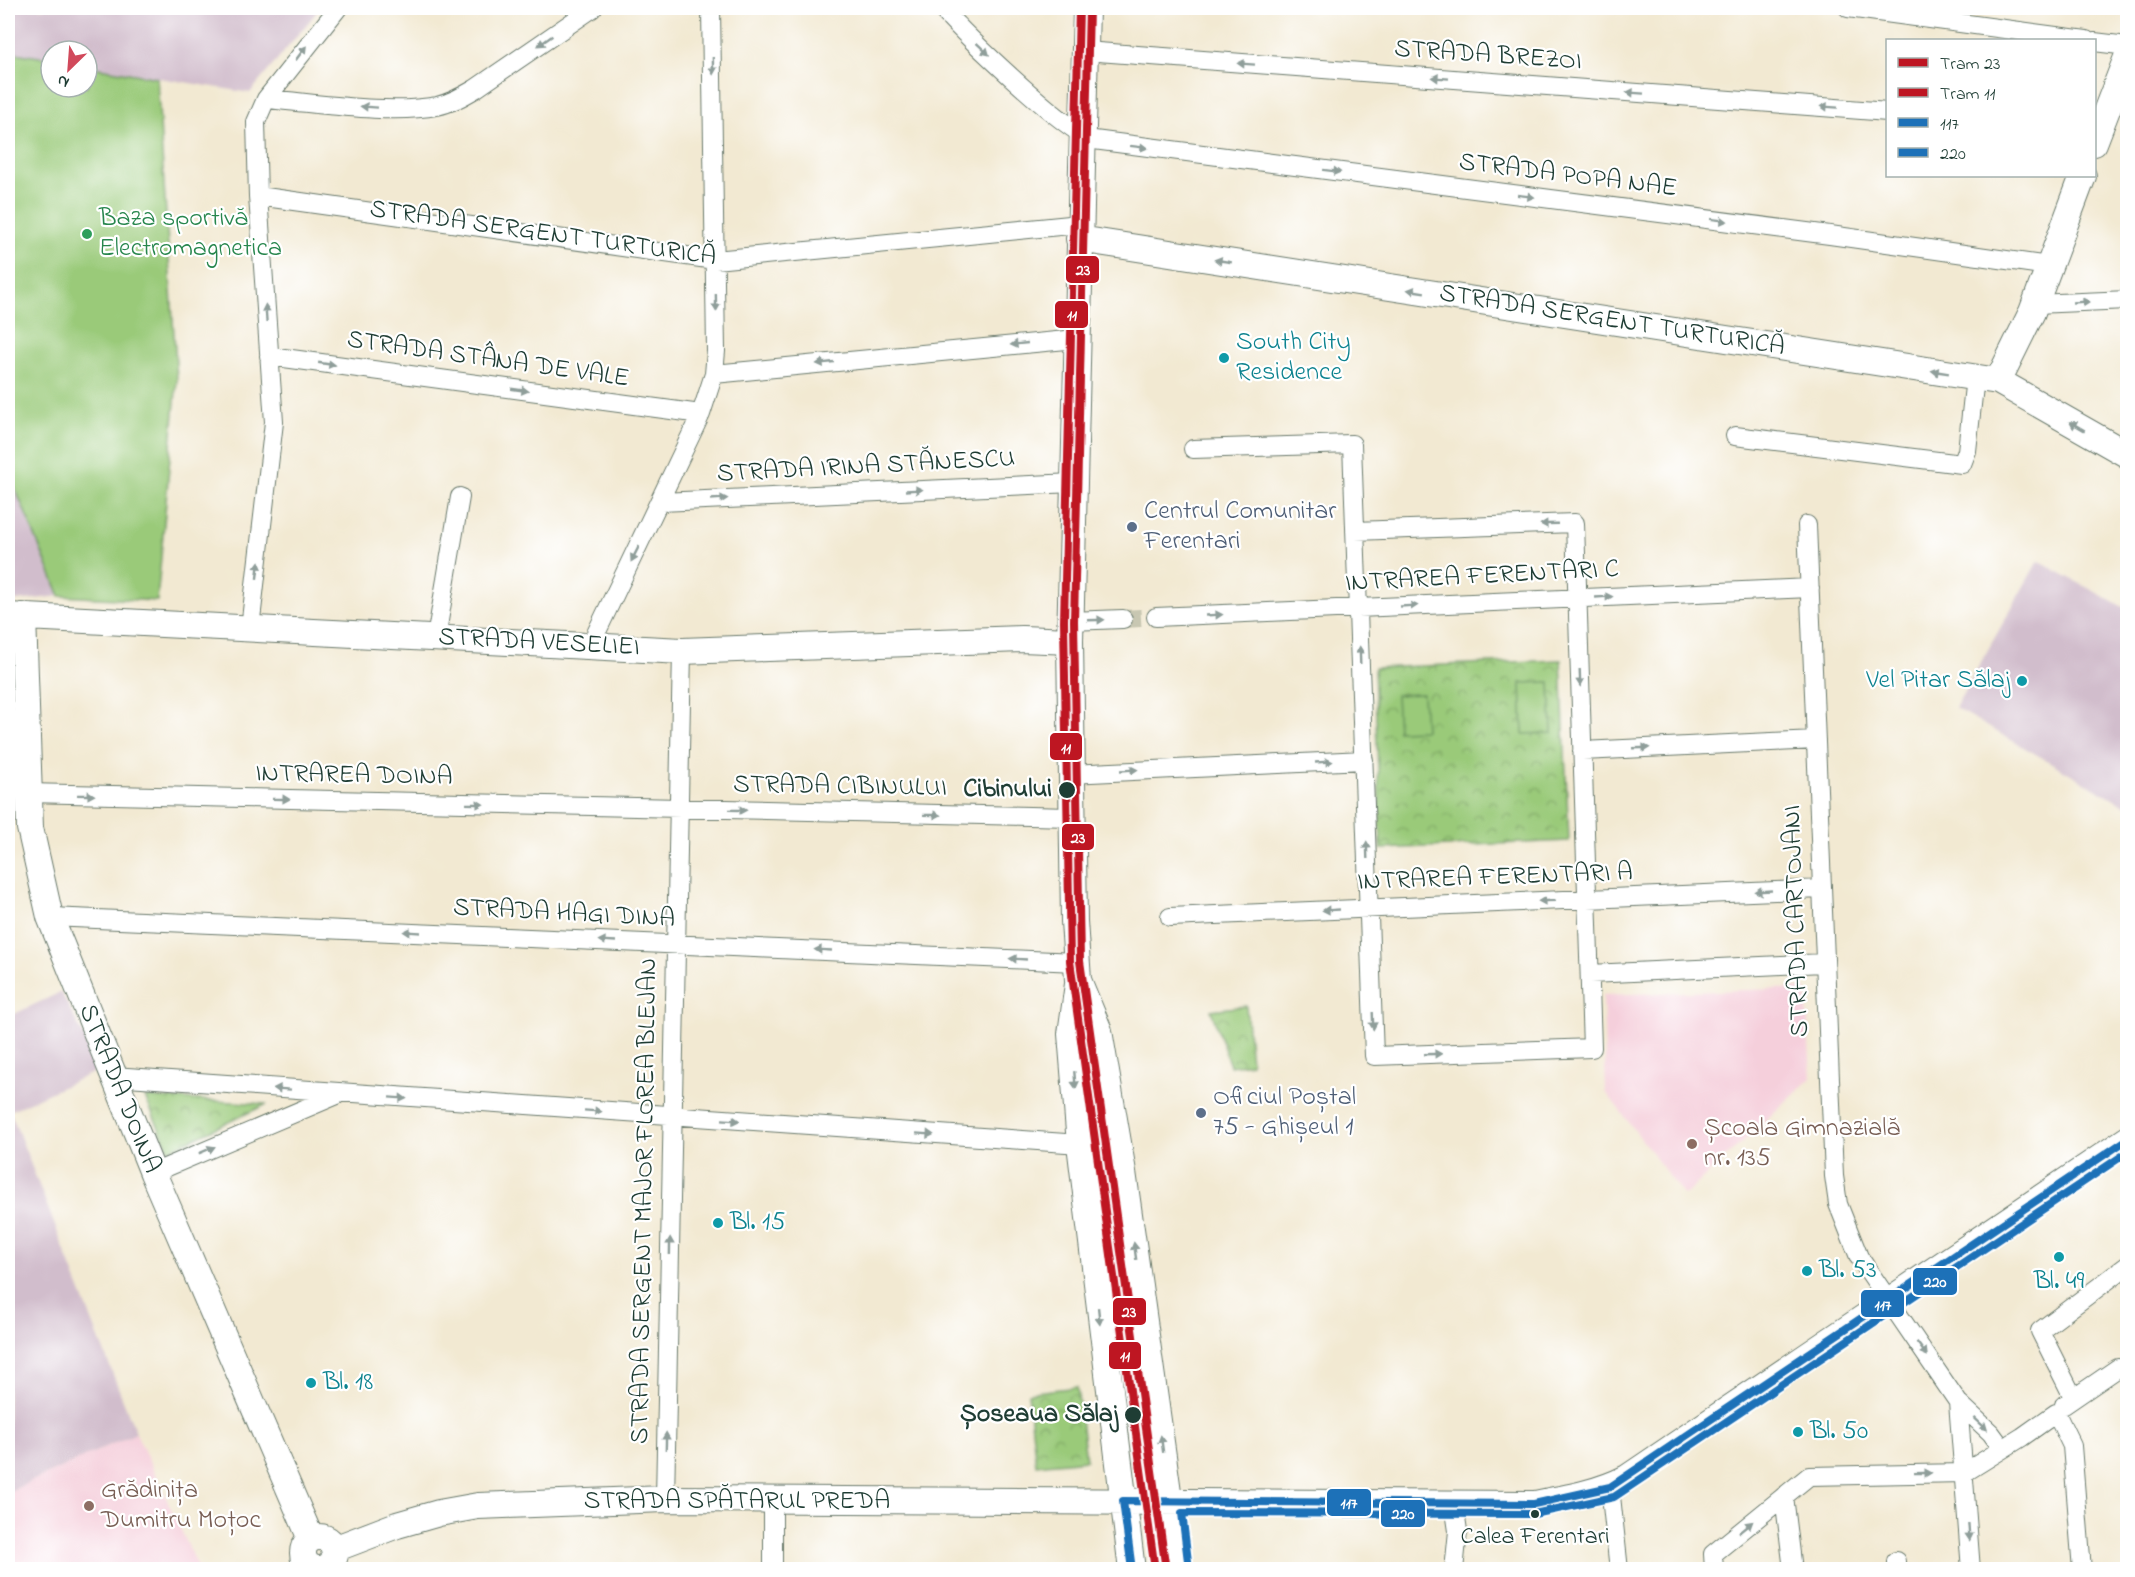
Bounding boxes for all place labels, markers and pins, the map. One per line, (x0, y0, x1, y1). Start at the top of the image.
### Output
place label: Baza sportivă Electromagnetica (98, 200, 282, 268)
marker: Baza sportivă Electromagnetica (80, 227, 94, 241)
place label: South City Residence (1236, 324, 1351, 392)
marker: South City Residence (1217, 351, 1231, 365)
place label: Centrul Comunitar Ferentari (1143, 493, 1337, 561)
marker: Centrul Comunitar Ferentari (1125, 520, 1139, 534)
place label: Vel Pitar Sălaj (1865, 662, 2011, 700)
marker: Vel Pitar Sălaj (2015, 674, 2029, 688)
place label: Cibinului (963, 771, 1052, 809)
marker: Cibinului (1057, 780, 1077, 800)
place label: Oficiul Poștal 75 - Ghișeul 1 (1213, 1079, 1356, 1147)
marker: Oficiul Poștal 75 - Ghișeul 1 (1194, 1106, 1208, 1120)
place label: Școala Gimnazială nr. 135 (1704, 1110, 1900, 1178)
marker: Școala Gimnazială nr. 135 (1685, 1137, 1699, 1151)
place label: Bl. 15 (729, 1204, 785, 1242)
marker: Bl. 15 (711, 1216, 725, 1230)
marker: Bl. 49 (2052, 1250, 2066, 1264)
place label: Bl. 53 (1818, 1252, 1877, 1290)
place label: Bl. 49 (2033, 1263, 2084, 1301)
marker: Bl. 53 (1800, 1264, 1814, 1278)
place label: Bl. 18 (322, 1364, 373, 1402)
marker: Bl. 18 (304, 1376, 318, 1390)
place label: Șoseaua Sălaj (960, 1396, 1120, 1434)
marker: Șoseaua Sălaj (1123, 1405, 1143, 1425)
place label: Bl. 50 (1809, 1413, 1868, 1451)
marker: Bl. 50 (1791, 1425, 1805, 1439)
place label: Grădinița Dumitru Moțoc (100, 1472, 261, 1540)
marker: Grădinița Dumitru Moțoc (82, 1499, 96, 1513)
marker: Calea Ferentari (1529, 1508, 1541, 1520)
place label: Calea Ferentari (1461, 1520, 1610, 1555)

